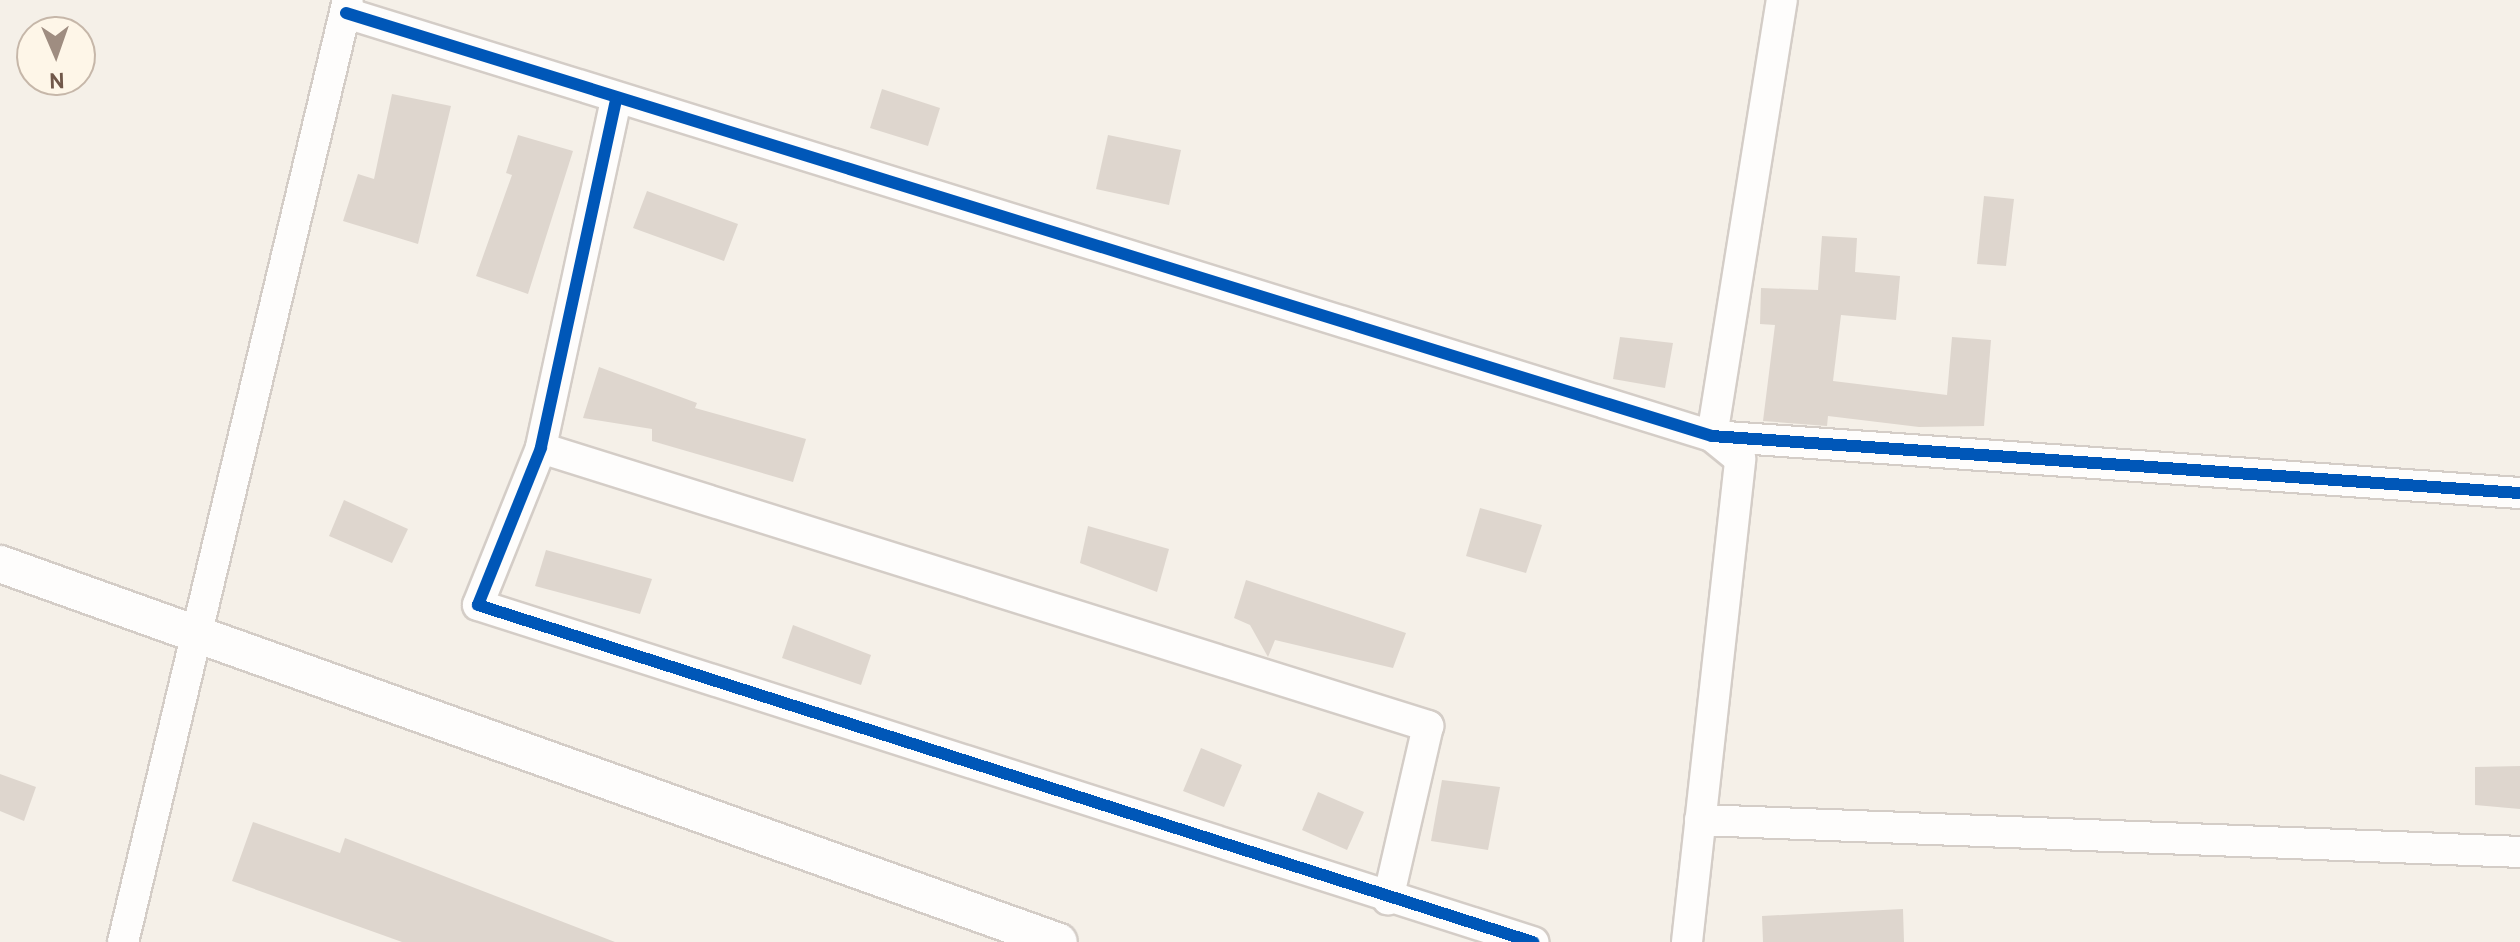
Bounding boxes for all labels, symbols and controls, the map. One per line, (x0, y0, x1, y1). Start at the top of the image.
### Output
north arrow (16, 16, 96, 96)
text: N (48, 65, 65, 92)

